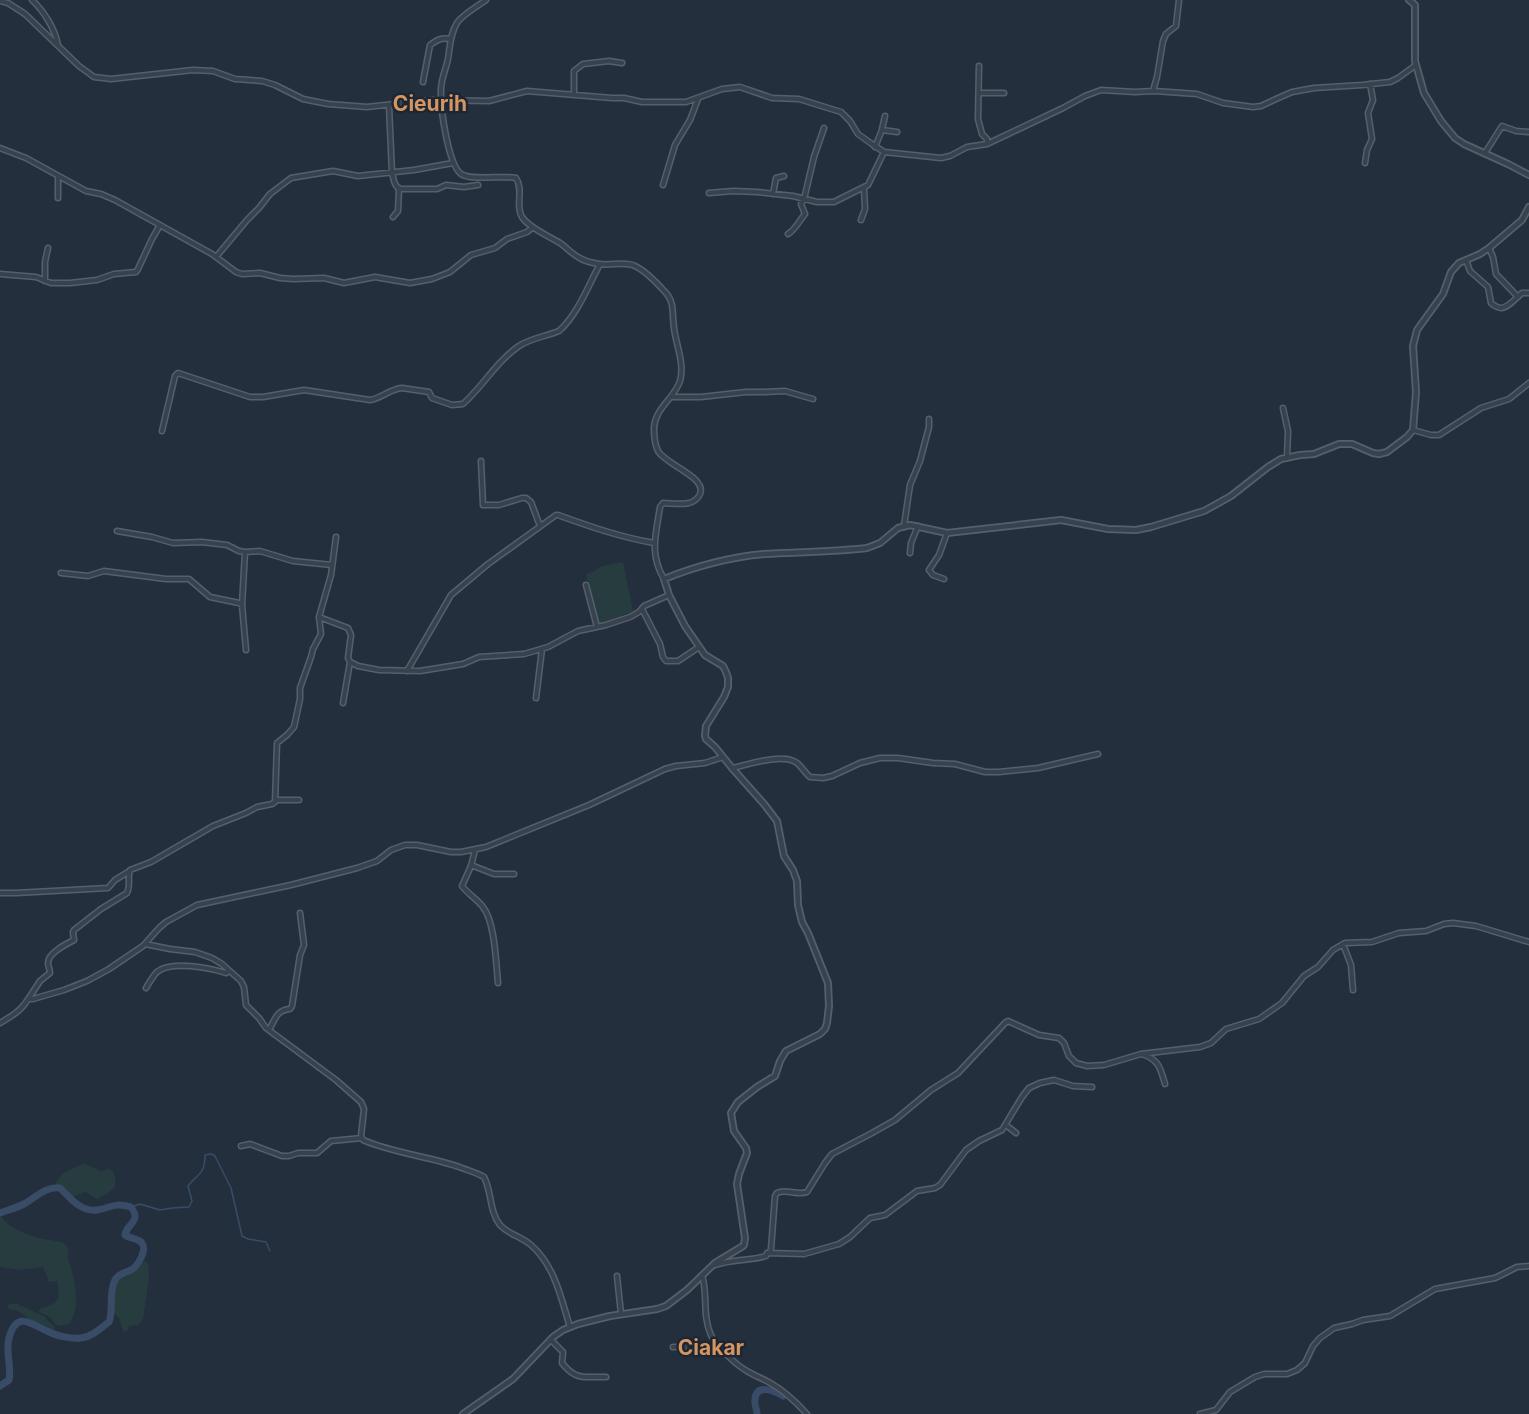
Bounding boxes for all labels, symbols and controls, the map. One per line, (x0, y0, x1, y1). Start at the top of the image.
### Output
district label: Cieurih (393, 91, 467, 116)
district label: Ciakar (678, 1335, 745, 1360)

